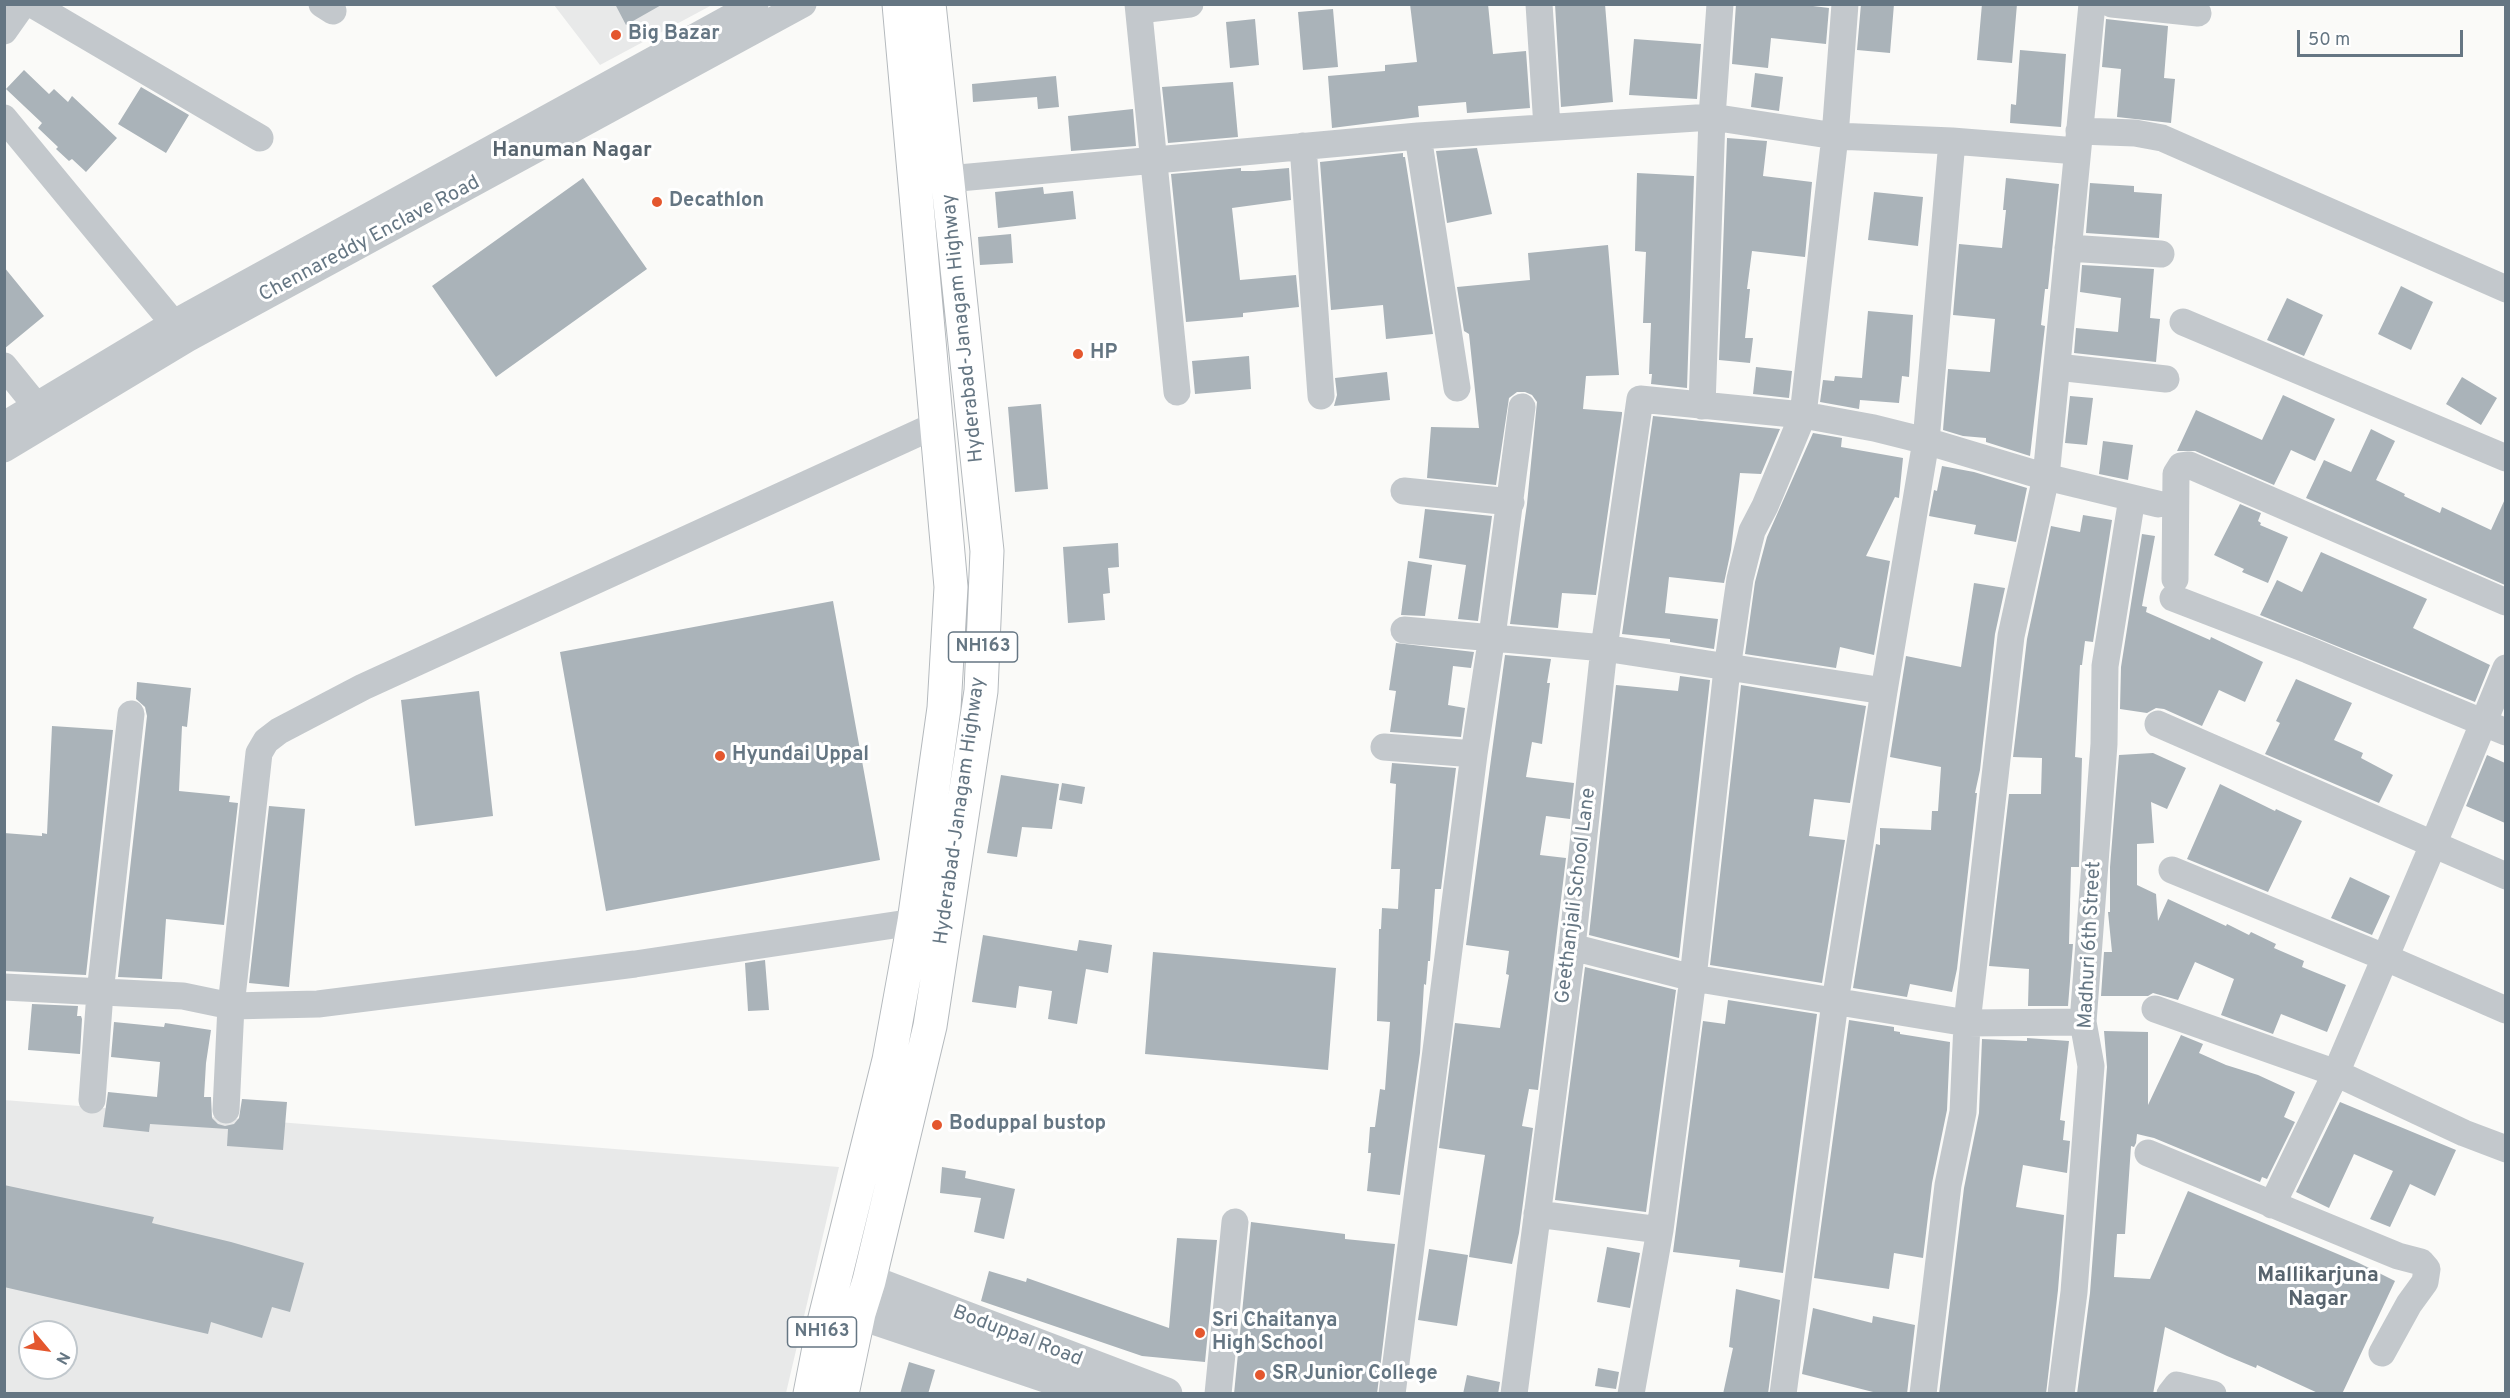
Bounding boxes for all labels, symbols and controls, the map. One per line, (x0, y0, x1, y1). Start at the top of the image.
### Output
scale bar (2300, 18, 2466, 56)
place label: Big Bazar (628, 23, 720, 47)
marker: Big Bazar (609, 28, 623, 42)
text: 50 m (2308, 29, 2350, 52)
district label: Hanuman Nagar (492, 139, 652, 165)
street label: Chennareddy Enclave Road (256, 172, 484, 308)
place label: Decathlon (669, 190, 764, 214)
street label: Hyderabad-Janagam Highway (938, 192, 990, 464)
marker: Decathlon (650, 195, 664, 209)
place label: HP (1090, 342, 1117, 366)
marker: HP (1071, 347, 1085, 361)
road number: NH163 (948, 632, 1018, 662)
street label: Hyderabad-Janagam Highway (930, 676, 992, 946)
place label: Hyundai Uppal (732, 744, 869, 768)
marker: Hyundai Uppal (713, 749, 727, 763)
street label: Geethanjali School Lane (1552, 787, 1602, 1005)
street label: Madhuri 6th Street (2075, 861, 2107, 1029)
place label: Boduppal bustop (949, 1113, 1106, 1137)
marker: Boduppal bustop (930, 1118, 944, 1132)
district label: Mallikarjuna Nagar (2257, 1264, 2379, 1314)
street label: Boduppal Road (949, 1301, 1085, 1373)
place label: Sri Chaitanya High School (1212, 1310, 1337, 1357)
road number: NH163 (788, 1317, 856, 1347)
north arrow (18, 1320, 78, 1380)
marker: Sri Chaitanya High School (1193, 1326, 1207, 1340)
text: N (50, 1348, 74, 1368)
place label: SR Junior College (1272, 1363, 1438, 1387)
marker: SR Junior College (1253, 1368, 1267, 1382)

